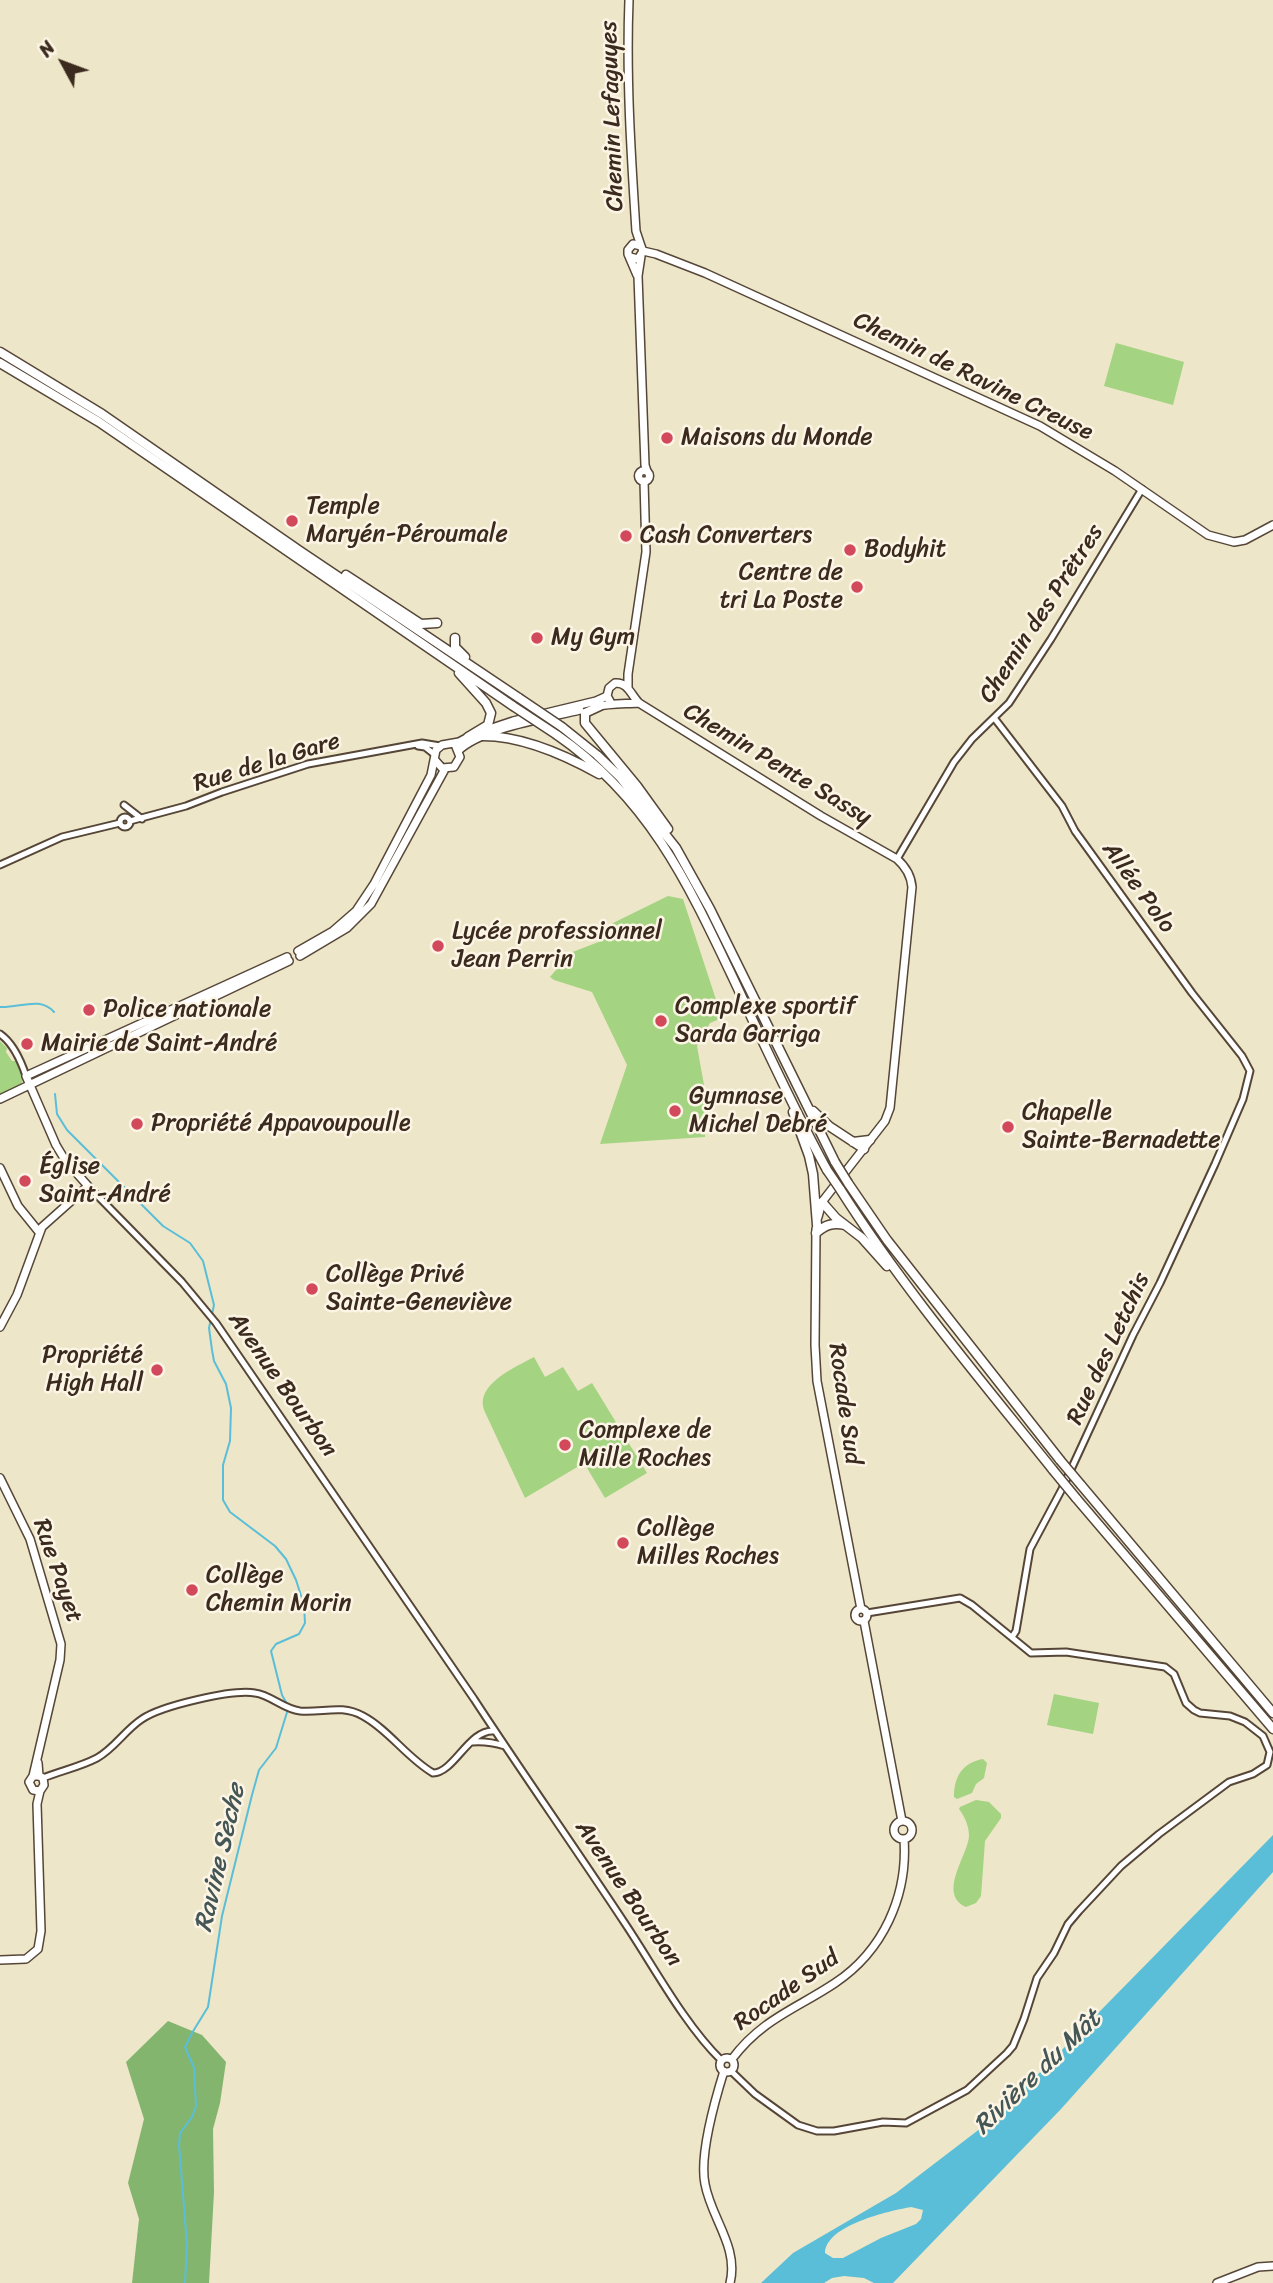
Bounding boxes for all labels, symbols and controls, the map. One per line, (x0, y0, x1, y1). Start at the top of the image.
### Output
street label: Chemin Lefaguyes (595, 20, 631, 212)
north arrow (28, 28, 98, 98)
text: N (30, 33, 64, 65)
street label: Chemin de Ravine Creuse (848, 306, 1098, 448)
place label: Maisons du Monde (681, 424, 873, 452)
marker: Maisons du Monde (659, 430, 675, 446)
place label: Temple Maryén-Péroumale (306, 493, 508, 549)
marker: Temple Maryén-Péroumale (284, 513, 300, 529)
street label: Chemin des Prêtres (974, 519, 1110, 709)
place label: Cash Converters (640, 522, 812, 550)
marker: Cash Converters (618, 528, 634, 544)
place label: Bodyhit (864, 536, 946, 564)
marker: Bodyhit (842, 542, 858, 558)
place label: Centre de tri La Poste (720, 559, 843, 615)
marker: Centre de tri La Poste (849, 579, 865, 595)
place label: My Gym (551, 624, 635, 652)
marker: My Gym (529, 630, 545, 646)
street label: Chemin Pente Sassy (678, 697, 876, 833)
street label: Rue de la Gare (190, 727, 344, 799)
street label: Allée Polo (1095, 837, 1181, 939)
place label: Lycée professionnel Jean Perrin (452, 918, 662, 974)
marker: Lycée professionnel Jean Perrin (430, 938, 446, 954)
place label: Complexe sportif Sarda Garriga (675, 993, 856, 1049)
place label: Police nationale (103, 996, 271, 1024)
marker: Police nationale (81, 1002, 97, 1018)
marker: Complexe sportif Sarda Garriga (653, 1013, 669, 1029)
place label: Mairie de Saint-André (41, 1030, 277, 1058)
marker: Mairie de Saint-André (19, 1036, 35, 1052)
place label: Gymnase Michel Debré (689, 1083, 827, 1139)
place label: Chapelle Sainte-Bernadette (1022, 1099, 1221, 1155)
marker: Gymnase Michel Debré (667, 1103, 683, 1119)
place label: Propriété Appavoupoulle (151, 1110, 410, 1138)
marker: Propriété Appavoupoulle (129, 1116, 145, 1132)
marker: Chapelle Sainte-Bernadette (1000, 1119, 1016, 1135)
place label: Église Saint-André (39, 1153, 171, 1209)
marker: Église Saint-André (17, 1173, 33, 1189)
place label: Collège Privé Sainte-Geneviève (326, 1261, 512, 1317)
street label: Rue des Letchis (1061, 1268, 1157, 1430)
marker: Collège Privé Sainte-Geneviève (304, 1281, 320, 1297)
street label: Avenue Bourbon (221, 1307, 343, 1463)
place label: Propriété High Hall (42, 1342, 143, 1398)
street label: Rocade Sud (821, 1342, 867, 1466)
marker: Propriété High Hall (149, 1362, 165, 1378)
place label: Complexe de Mille Roches (579, 1417, 712, 1473)
marker: Complexe de Mille Roches (557, 1437, 573, 1453)
street label: Rue Payet (26, 1515, 88, 1627)
place label: Collège Milles Roches (637, 1515, 779, 1571)
marker: Collège Milles Roches (615, 1535, 631, 1551)
place label: Collège Chemin Morin (206, 1562, 351, 1618)
marker: Collège Chemin Morin (184, 1582, 200, 1598)
water label: Ravine Sèche (189, 1781, 253, 1935)
street label: Avenue Bourbon (568, 1815, 688, 1973)
street label: Rocade Sud (729, 1944, 845, 2038)
water label: Rivière du Mât (968, 2004, 1108, 2142)

